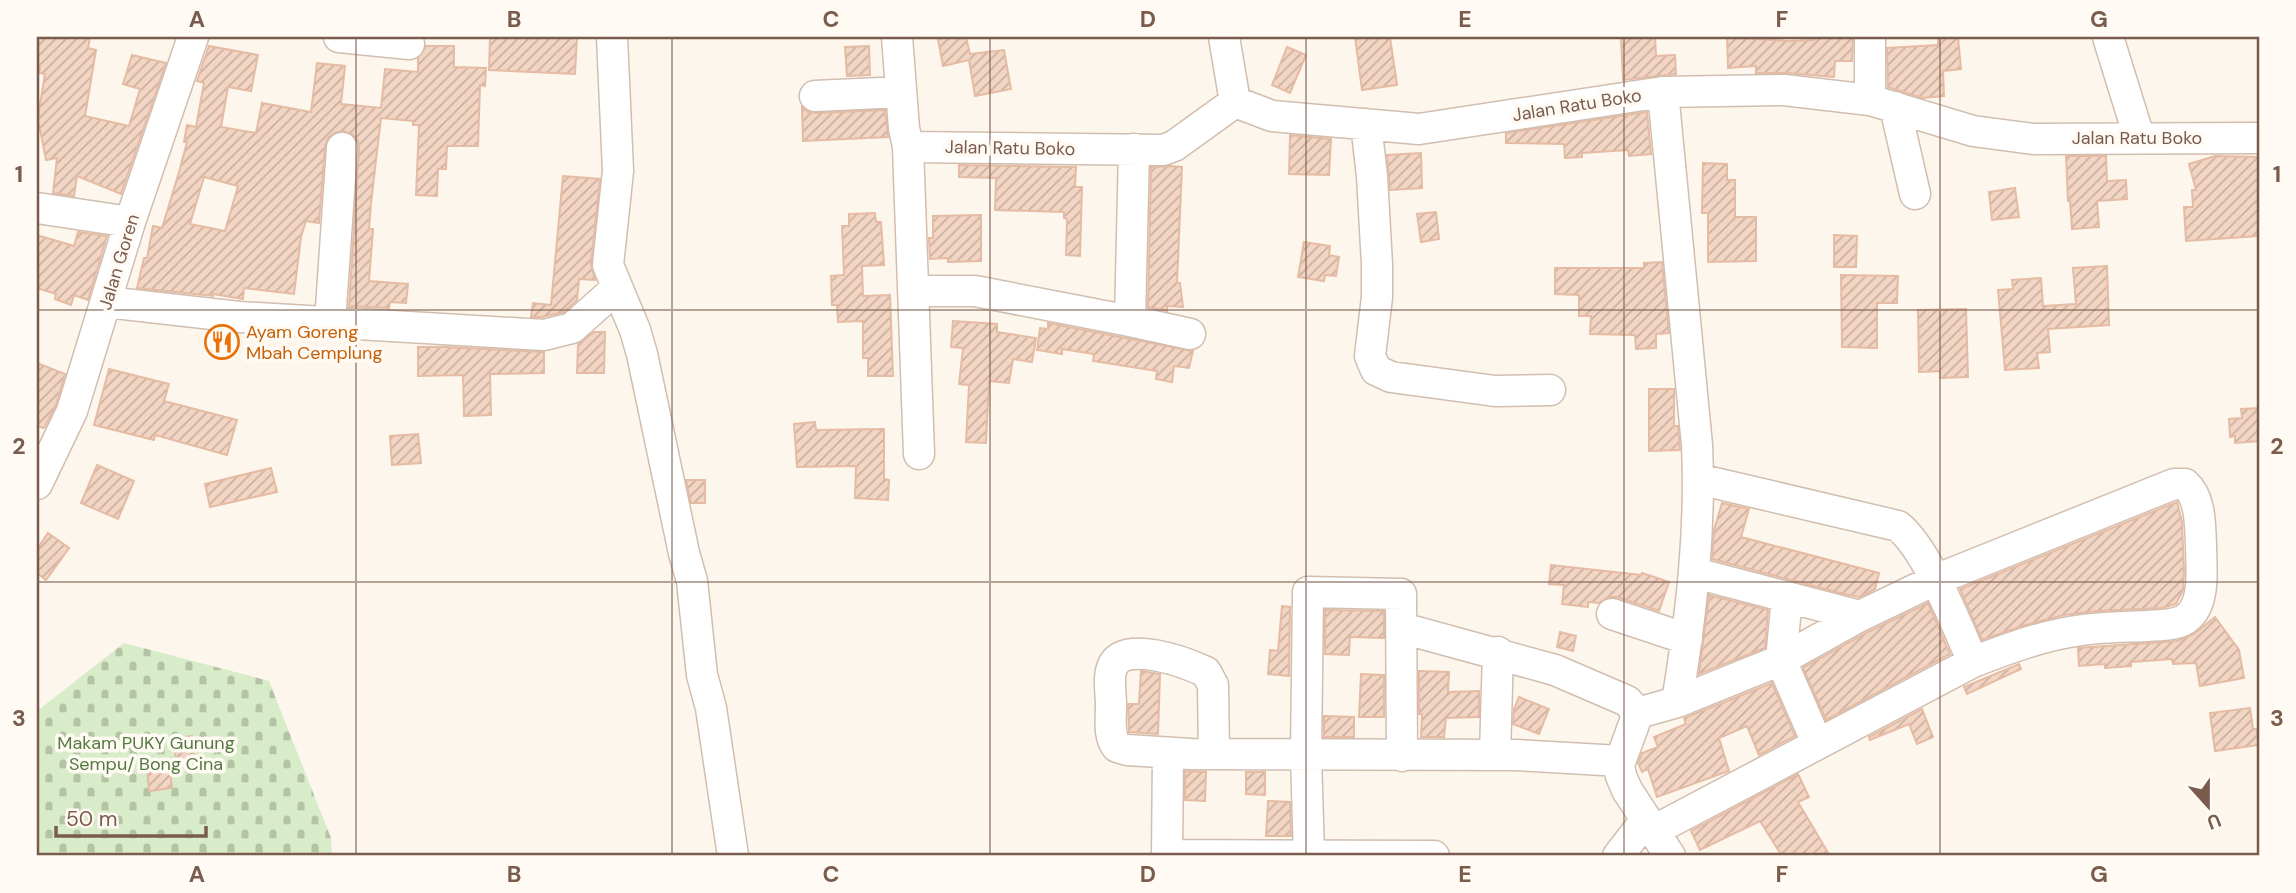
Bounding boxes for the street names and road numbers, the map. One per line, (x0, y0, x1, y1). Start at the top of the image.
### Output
street label: Jalan Ratu Boko (1511, 83, 1643, 127)
street label: Jalan Ratu Boko (2072, 126, 2202, 150)
street label: Jalan Ratu Boko (945, 135, 1075, 161)
street label: Jalan Goren (93, 211, 145, 313)

